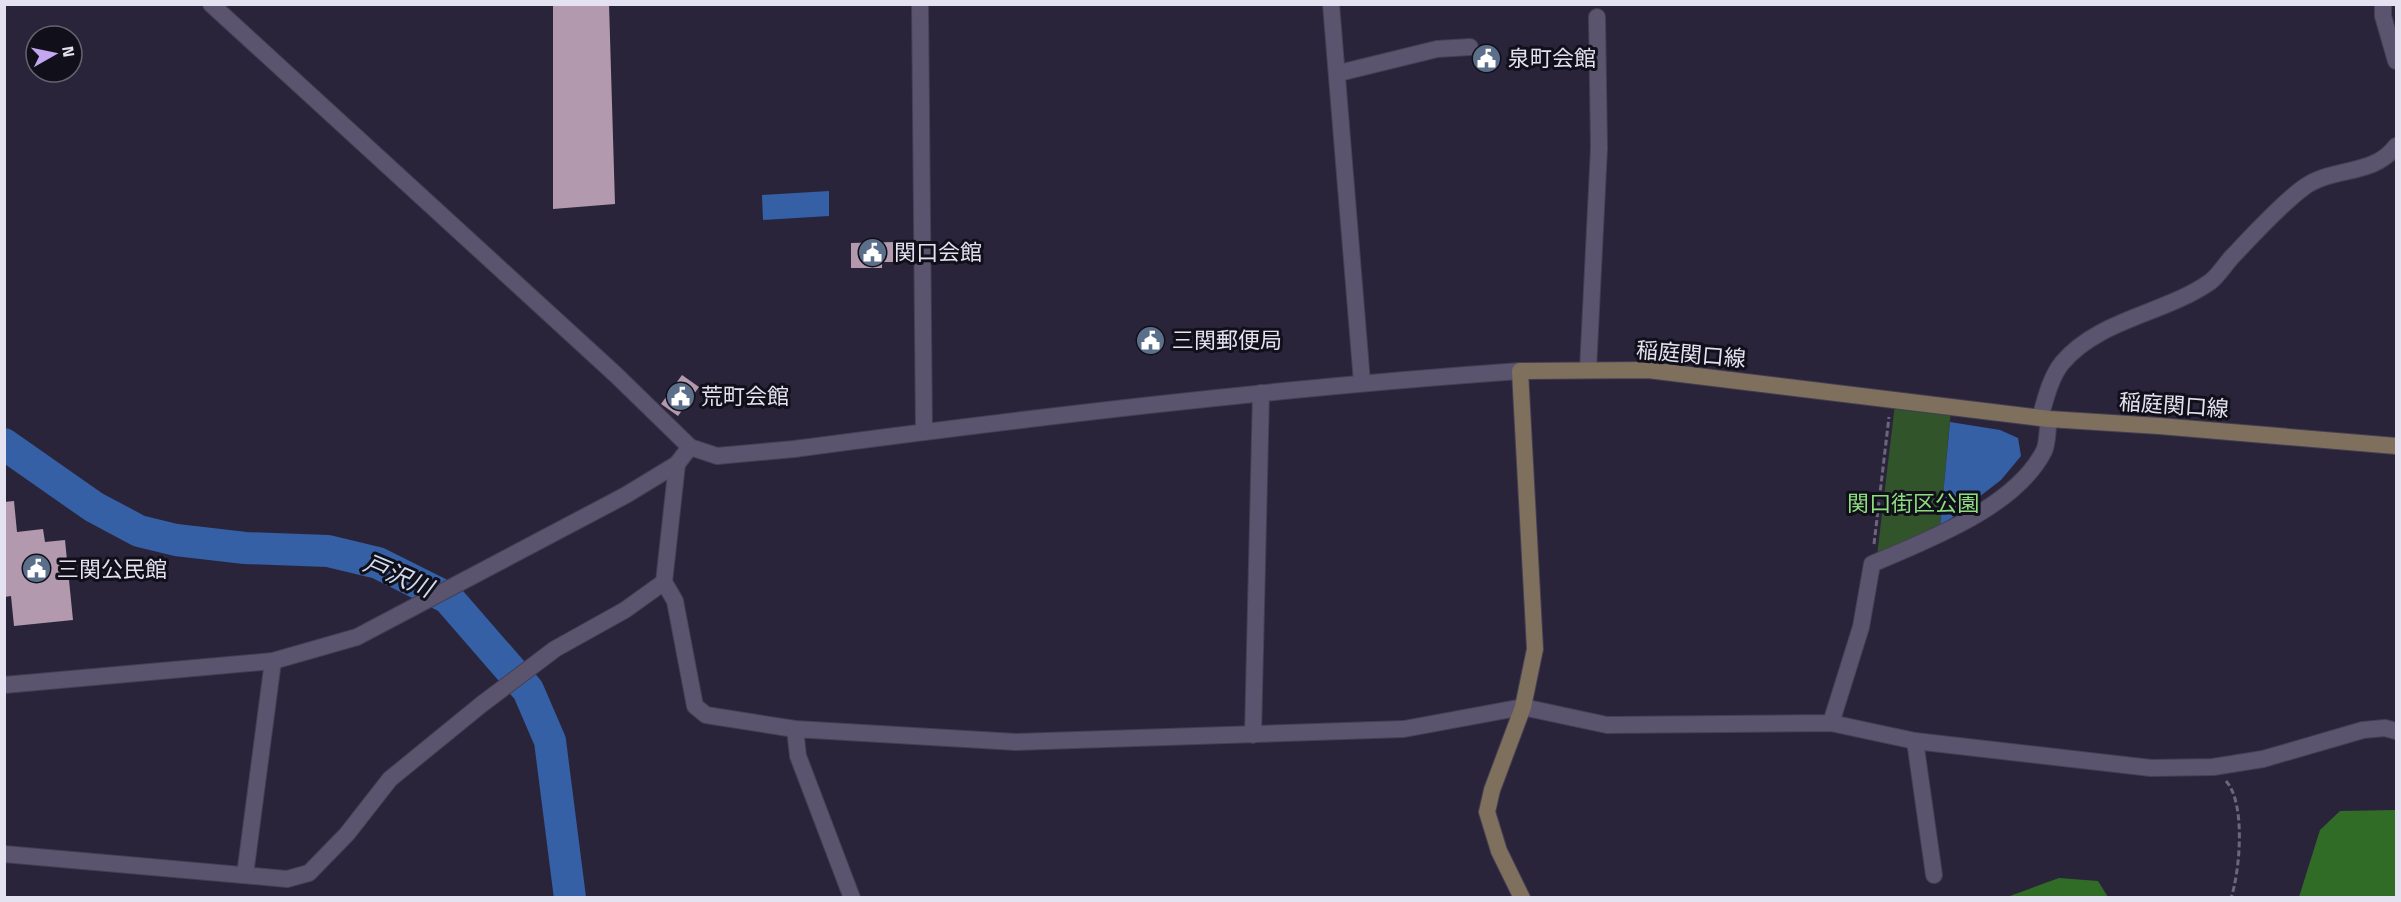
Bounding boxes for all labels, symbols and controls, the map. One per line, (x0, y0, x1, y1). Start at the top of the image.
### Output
north arrow (24, 24, 84, 84)
place label: 泉町会館 (1508, 41, 1596, 75)
public building icon: 泉町会館 (1471, 42, 1503, 74)
text: N (56, 44, 82, 59)
place label: 関口会館 (894, 235, 982, 269)
public building icon: 関口会館 (857, 236, 889, 268)
place label: 三関郵便局 (1172, 323, 1282, 357)
public building icon: 三関郵便局 (1135, 324, 1167, 356)
street label: 稲庭関口線 (1635, 332, 1747, 376)
place label: 荒町会館 (701, 379, 789, 413)
public building icon: 荒町会館 (664, 380, 696, 412)
street label: 稲庭関口線 (2118, 384, 2230, 426)
park label: 関口街区公園 (1847, 486, 1979, 520)
water label: 戸沢川 (358, 544, 441, 607)
place label: 三関公民館 (57, 552, 167, 586)
public building icon: 三関公民館 (20, 553, 52, 585)

